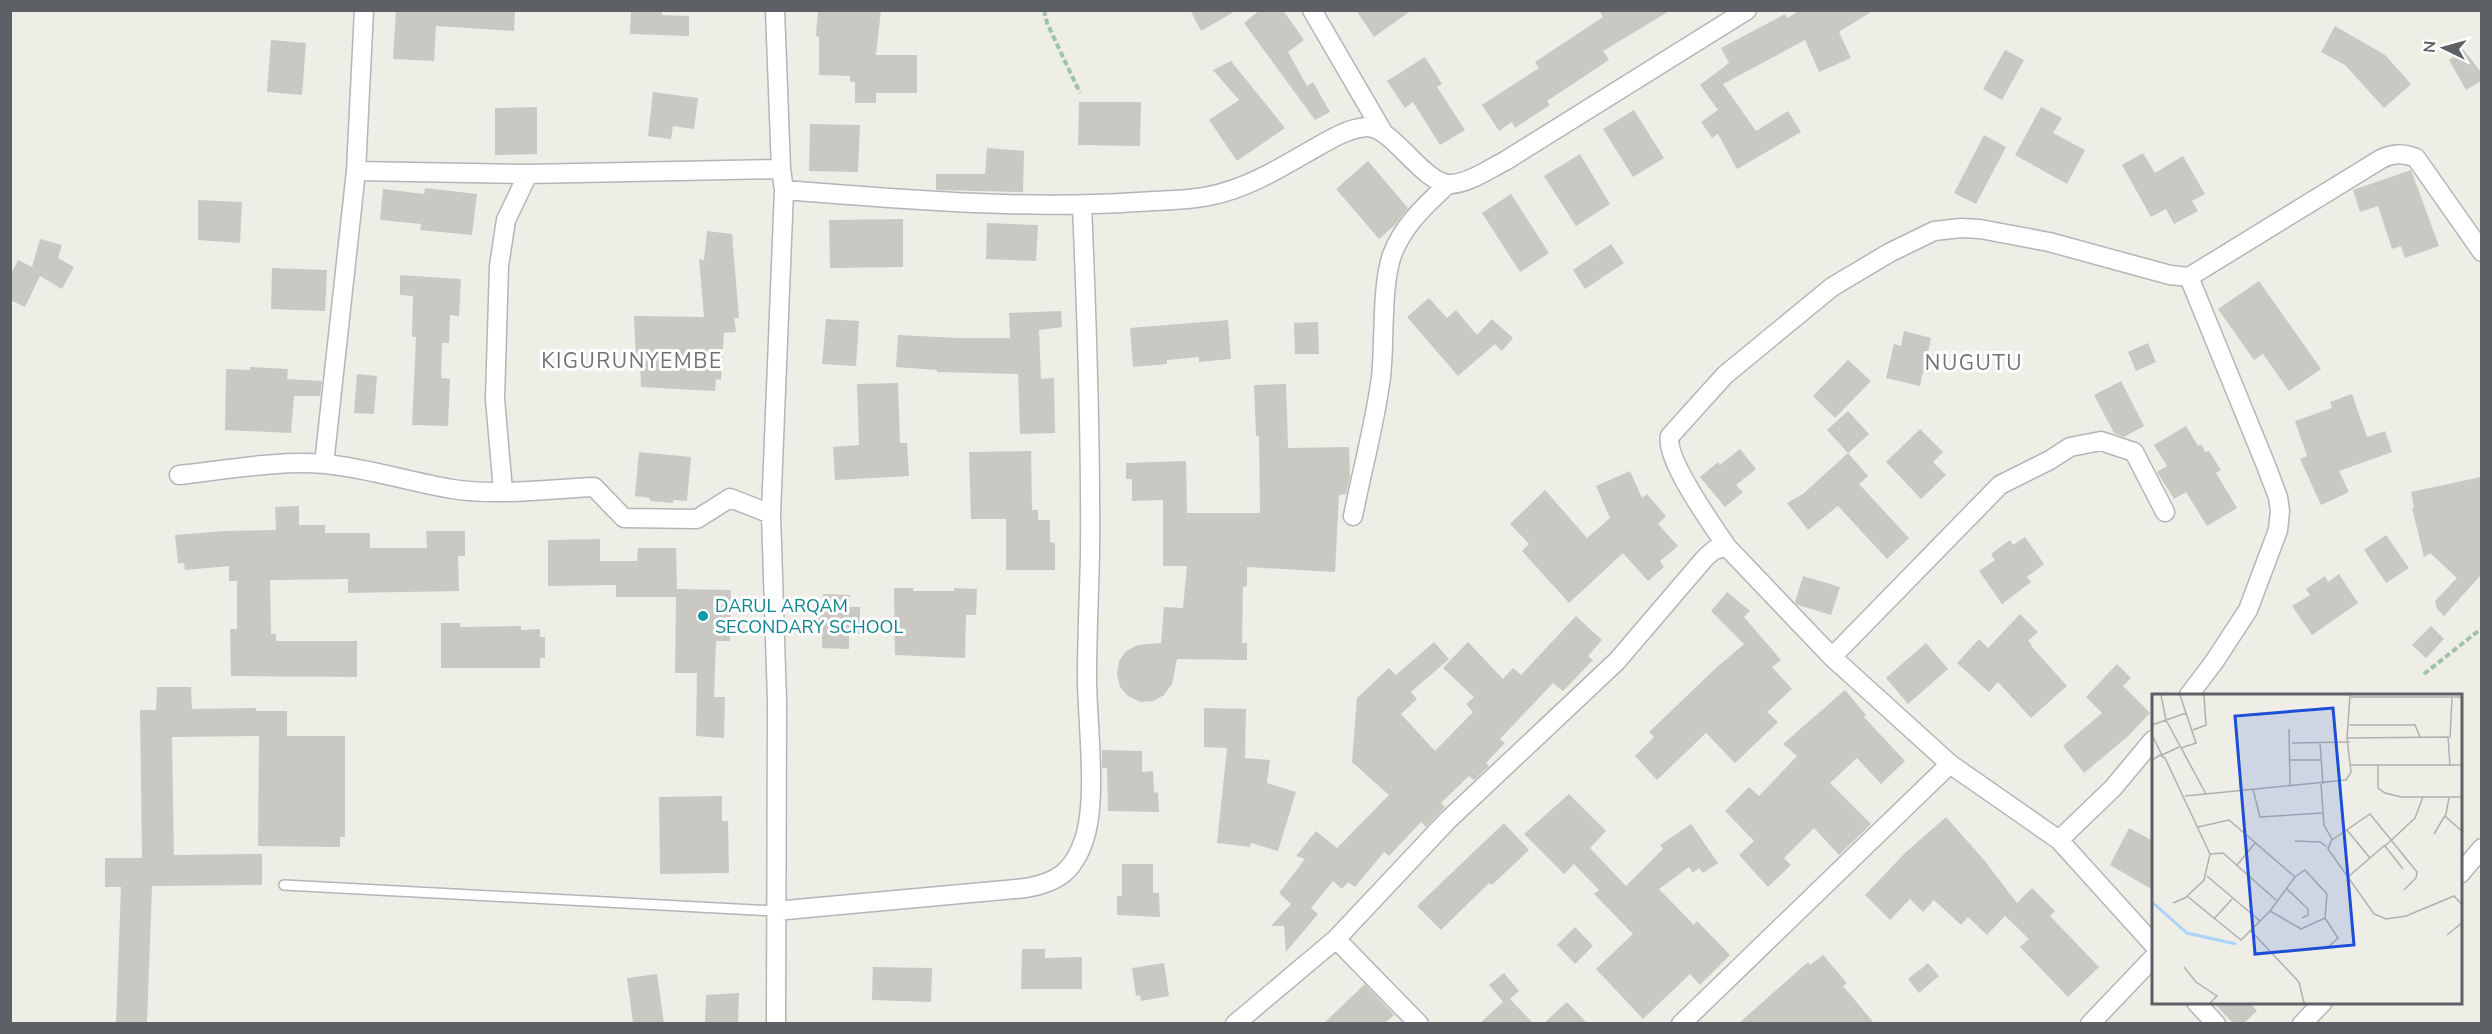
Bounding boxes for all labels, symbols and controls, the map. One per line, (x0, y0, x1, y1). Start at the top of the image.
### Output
north arrow (2414, 18, 2474, 78)
text: N (2419, 40, 2442, 54)
district label: KIGURUNYEMBE (541, 347, 723, 375)
district label: NUGUTU (1925, 349, 2023, 377)
place label: DARUL ARQAM SECONDARY SCHOOL (715, 594, 903, 639)
marker: DARUL ARQAM SECONDARY SCHOOL (696, 609, 710, 623)
inset map (2152, 694, 2462, 1004)

